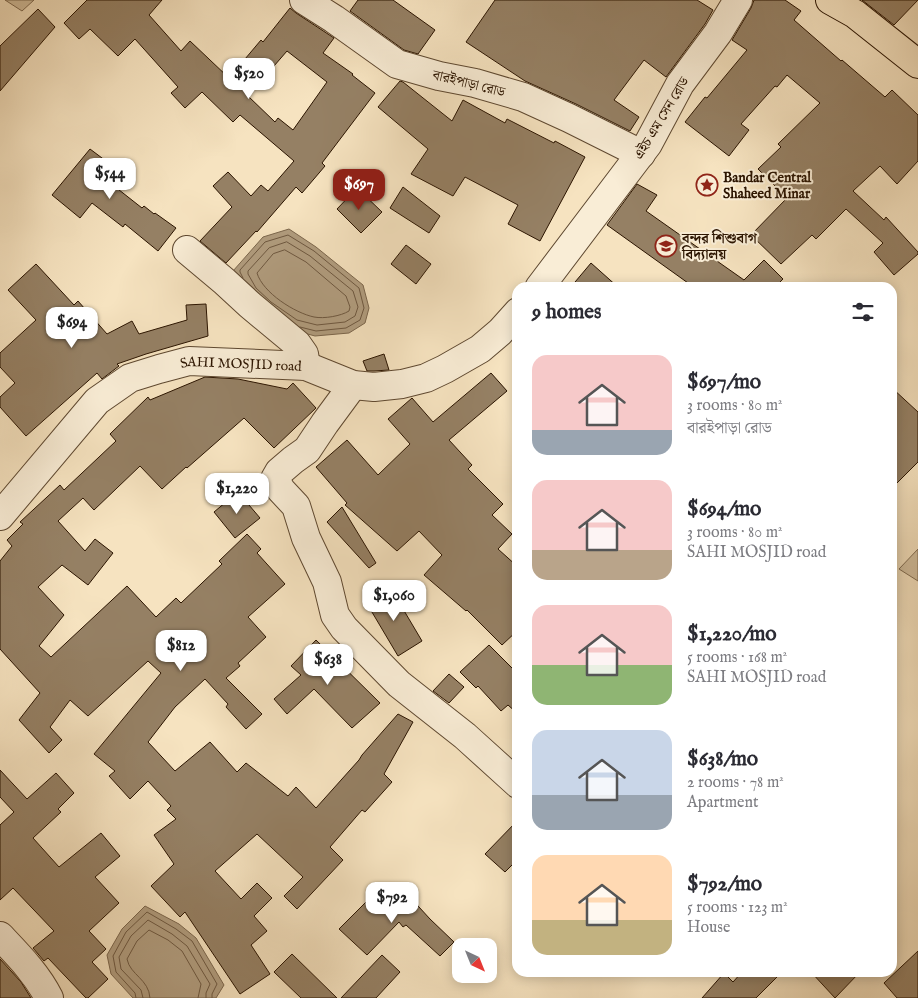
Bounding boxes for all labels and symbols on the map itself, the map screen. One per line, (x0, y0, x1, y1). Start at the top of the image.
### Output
pin: $520 (219, 58, 279, 100)
street label: বারইপাড়া রোড (430, 65, 508, 102)
street label: এইচ এম সেন রোড (629, 72, 694, 163)
pin: $544 (80, 158, 140, 200)
pin: $697 (329, 168, 389, 211)
place label: Bandar Central Shaheed Minar (723, 169, 812, 203)
place icon: Bandar Central Shaheed Minar (695, 173, 719, 197)
place label: বন্দর শিশুবাগ বিদ্যালয় (681, 229, 758, 264)
school or university icon: বন্দর শিশুবাগ বিদ্যালয় (654, 234, 678, 258)
pin: $694 (42, 306, 102, 349)
street label: SAHI MOSJID road (178, 353, 303, 376)
pin: $1,220 (196, 472, 278, 515)
pin: $1,060 (353, 580, 435, 622)
pin: $812 (151, 630, 211, 672)
pin: $638 (298, 644, 358, 686)
pin: $792 (362, 882, 422, 924)
north arrow (452, 938, 498, 982)

